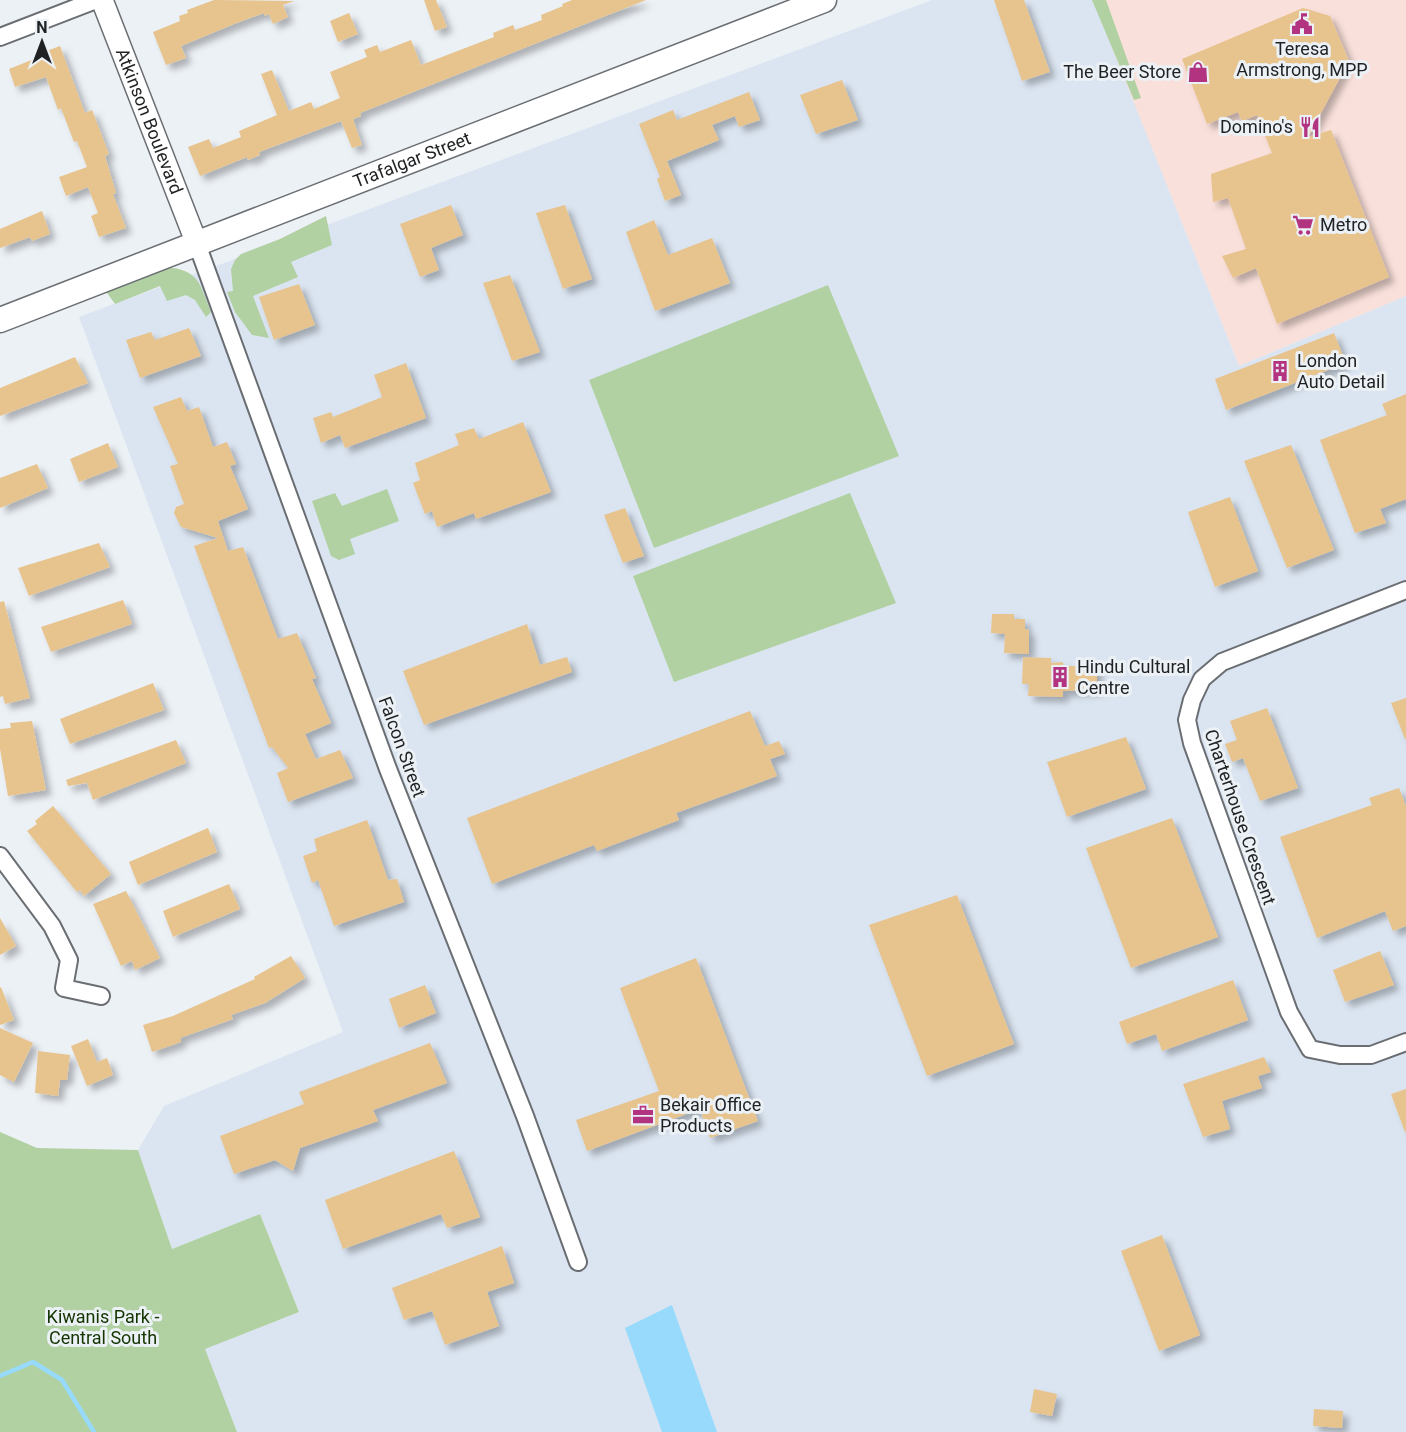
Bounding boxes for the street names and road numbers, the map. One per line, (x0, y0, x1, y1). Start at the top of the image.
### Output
street label: Atkinson Boulevard (112, 45, 187, 197)
street label: Trafalgar Street (350, 127, 474, 192)
street label: Falcon Street (375, 694, 430, 800)
street label: Charterhouse Crescent (1201, 726, 1280, 907)

